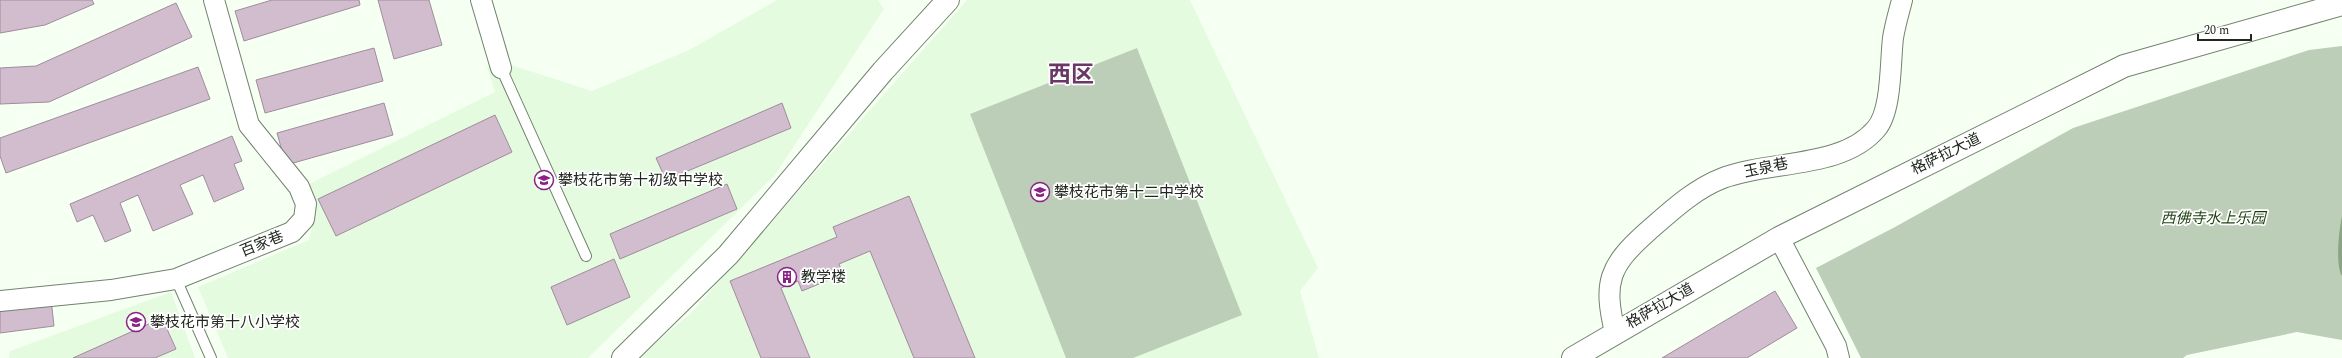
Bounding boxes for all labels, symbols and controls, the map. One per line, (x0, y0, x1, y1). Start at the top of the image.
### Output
scale bar (2198, 16, 2251, 42)
text: 20 m (2204, 21, 2229, 40)
district label: 西区 (1048, 58, 1094, 93)
street label: 格萨拉大道 (1907, 127, 1985, 181)
street label: 玉泉巷 (1742, 152, 1790, 184)
school or university icon: 攀枝花市第十初级中学校 (533, 169, 555, 191)
place label: 攀枝花市第十初级中学校 (558, 169, 723, 192)
school or university icon: 攀枝花市第十二中学校 (1029, 181, 1051, 203)
place label: 攀枝花市第十二中学校 (1054, 181, 1204, 204)
park label: 西佛寺水上乐园 (2160, 207, 2267, 230)
street label: 百家巷 (237, 225, 287, 263)
building icon: 教学楼 (776, 266, 798, 288)
place label: 教学楼 (801, 266, 846, 289)
street label: 格萨拉大道 (1622, 277, 1698, 335)
school or university icon: 攀枝花市第十八小学校 (125, 311, 147, 333)
place label: 攀枝花市第十八小学校 (150, 311, 300, 334)

